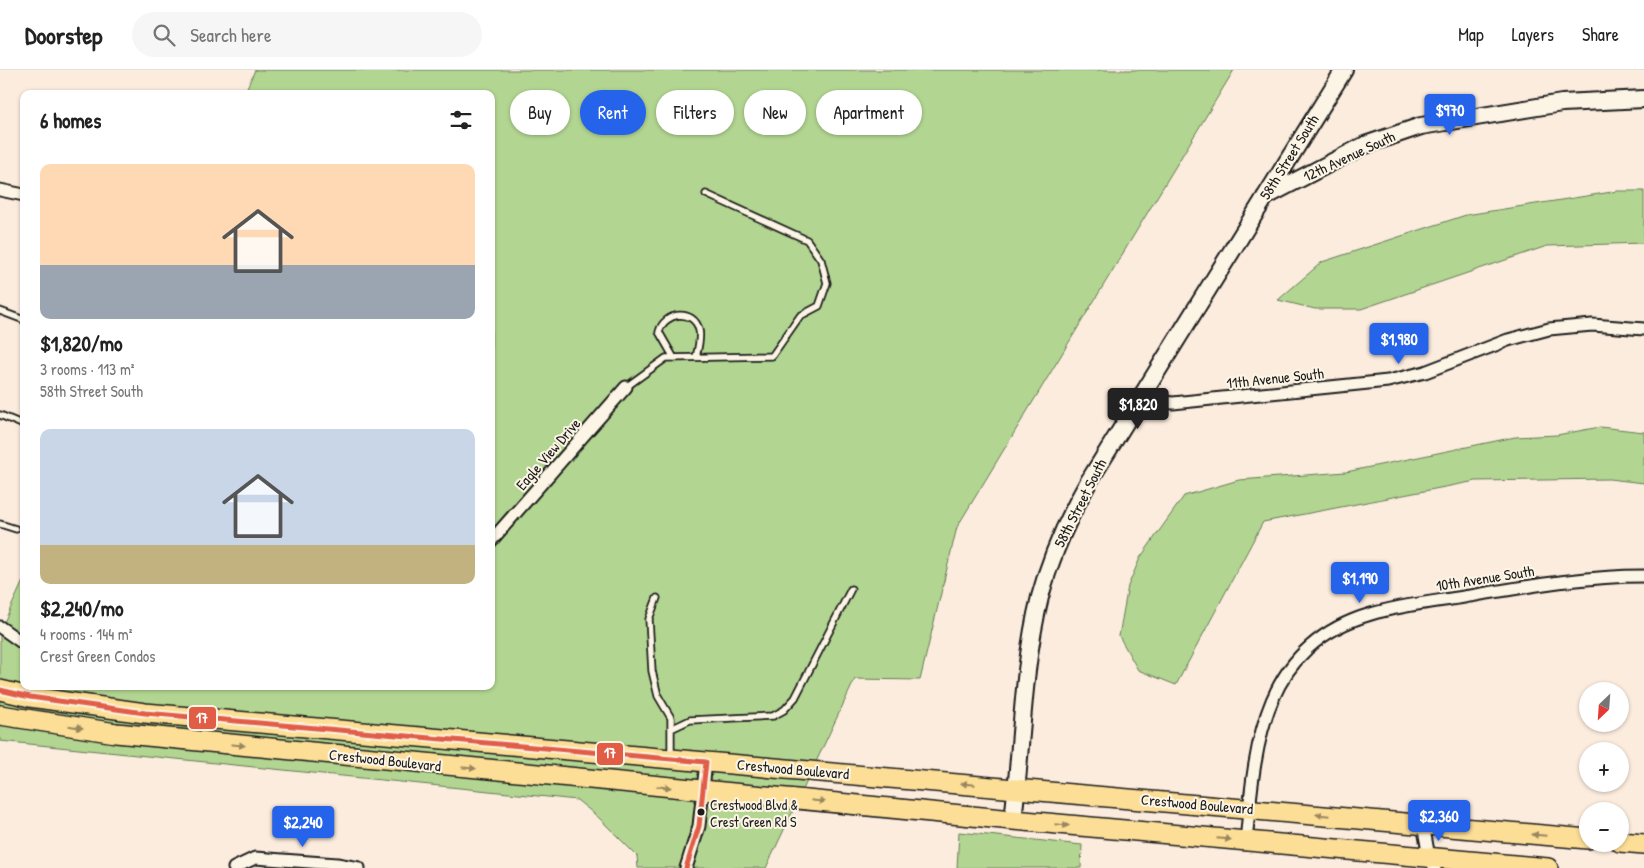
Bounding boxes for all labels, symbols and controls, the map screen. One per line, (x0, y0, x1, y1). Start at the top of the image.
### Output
search box (132, 12, 482, 57)
text: Doorstep (25, 19, 102, 51)
icon: search (150, 21, 178, 49)
text: Search here (190, 22, 272, 48)
text: Map (1458, 22, 1484, 47)
text: Layers (1512, 22, 1554, 47)
text: Share (1582, 22, 1619, 47)
chip: Buy (510, 90, 570, 135)
chip: Rent (580, 90, 646, 135)
chip: Filters (656, 90, 734, 135)
chip: New (744, 90, 806, 135)
chip: Apartment (816, 90, 922, 135)
pin: $970 (1420, 93, 1480, 136)
text: $970 (1435, 99, 1465, 121)
text: 6 homes (40, 106, 101, 135)
icon: filters (447, 106, 475, 134)
street label: 58th Street South (1255, 111, 1323, 203)
street label: 12th Avenue South (1300, 126, 1398, 186)
icon: home (213, 196, 303, 286)
pin: $1,980 (1358, 322, 1440, 365)
text: $1,980 (1380, 328, 1418, 350)
text: $1,820/mo (40, 329, 122, 358)
text: 3 rooms · 113 m² (40, 358, 135, 380)
street label: 11th Avenue South (1225, 362, 1325, 394)
text: 58th Street South (40, 380, 143, 402)
pin: $1,820 (1097, 388, 1179, 430)
text: $1,820 (1119, 393, 1157, 415)
street label: Eagle View Drive (511, 414, 585, 494)
street label: 58th Street South (1049, 455, 1111, 551)
icon: home (213, 461, 303, 551)
street label: 10th Avenue South (1434, 560, 1536, 596)
pin: $1,190 (1319, 562, 1401, 604)
text: $1,190 (1342, 567, 1378, 589)
text: $2,240/mo (40, 594, 123, 623)
text: 4 rooms · 144 m² (40, 623, 132, 645)
text: Crest Green Condos (40, 645, 155, 667)
north arrow (1579, 682, 1629, 732)
map controls (1579, 682, 1629, 852)
line badge: 17 (188, 706, 217, 730)
text: 17 (196, 708, 208, 727)
one-way arrow (69, 724, 85, 732)
one-way arrow (230, 741, 246, 749)
line badge: 17 (596, 742, 624, 766)
button: + (1579, 742, 1629, 792)
text: 17 (604, 743, 616, 762)
street label: Crestwood Boulevard (328, 744, 442, 776)
street label: Crestwood Boulevard (736, 754, 850, 784)
one-way arrow (461, 764, 477, 772)
one-way arrow (960, 780, 976, 788)
one-way arrow (656, 783, 672, 791)
street label: Crestwood Boulevard (1140, 789, 1254, 819)
place label: Crestwood Blvd & Crest Green Rd S (710, 795, 798, 831)
one-way arrow (810, 798, 826, 806)
pin: $2,360 (1398, 800, 1480, 842)
button: − (1579, 802, 1629, 852)
text: $2,360 (1419, 805, 1459, 827)
pin: $2,240 (262, 806, 344, 848)
marker: Crestwood Blvd & Crest Green Rd S (696, 807, 706, 817)
text: $2,240 (283, 811, 323, 833)
one-way arrow (1315, 811, 1331, 819)
one-way arrow (1054, 821, 1070, 829)
one-way arrow (1531, 831, 1547, 839)
one-way arrow (1216, 836, 1232, 844)

